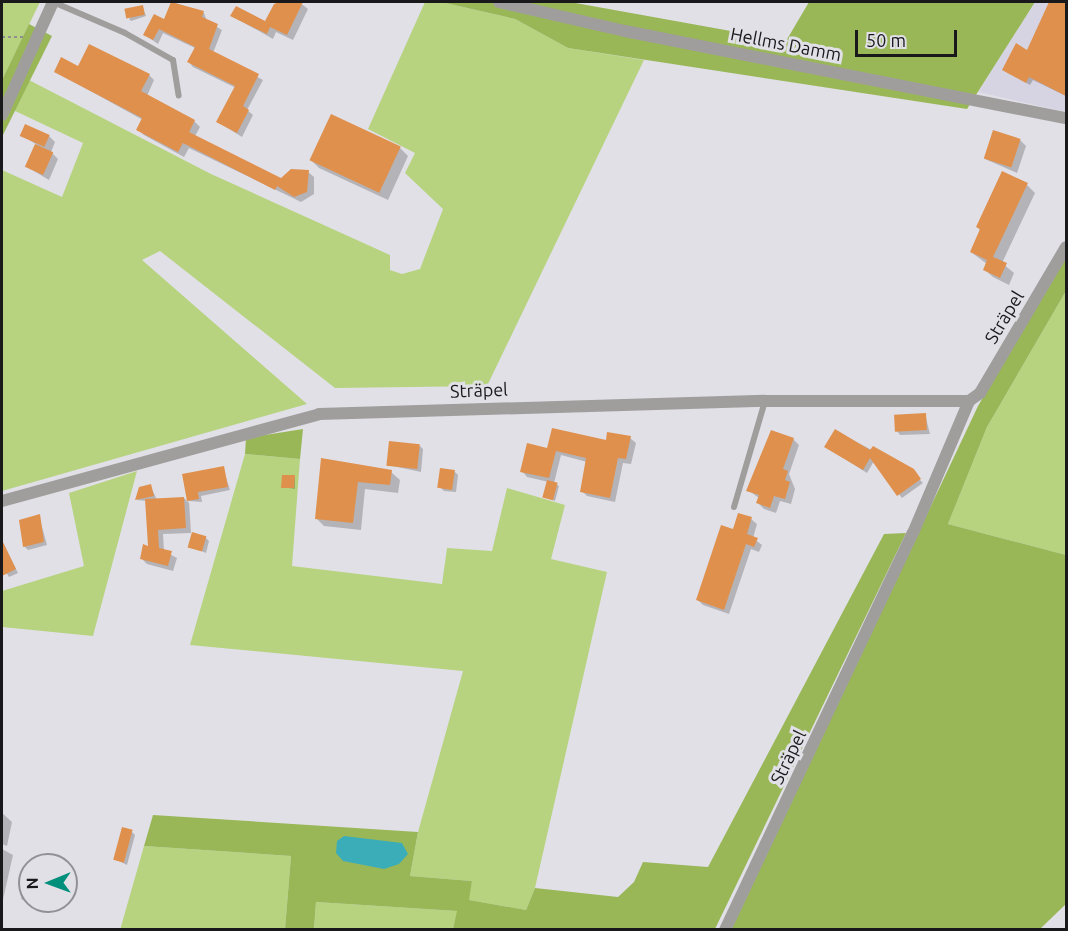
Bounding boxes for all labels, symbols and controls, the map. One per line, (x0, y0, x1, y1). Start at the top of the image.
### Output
scale bar (858, 18, 960, 56)
street label: Hellms Damm (729, 23, 843, 65)
text: 50 m (866, 30, 906, 50)
street label: Sträpel (980, 287, 1028, 347)
street label: Sträpel (450, 378, 508, 402)
street label: Sträpel (766, 726, 810, 788)
north arrow (18, 853, 78, 913)
text: N (23, 877, 41, 889)

